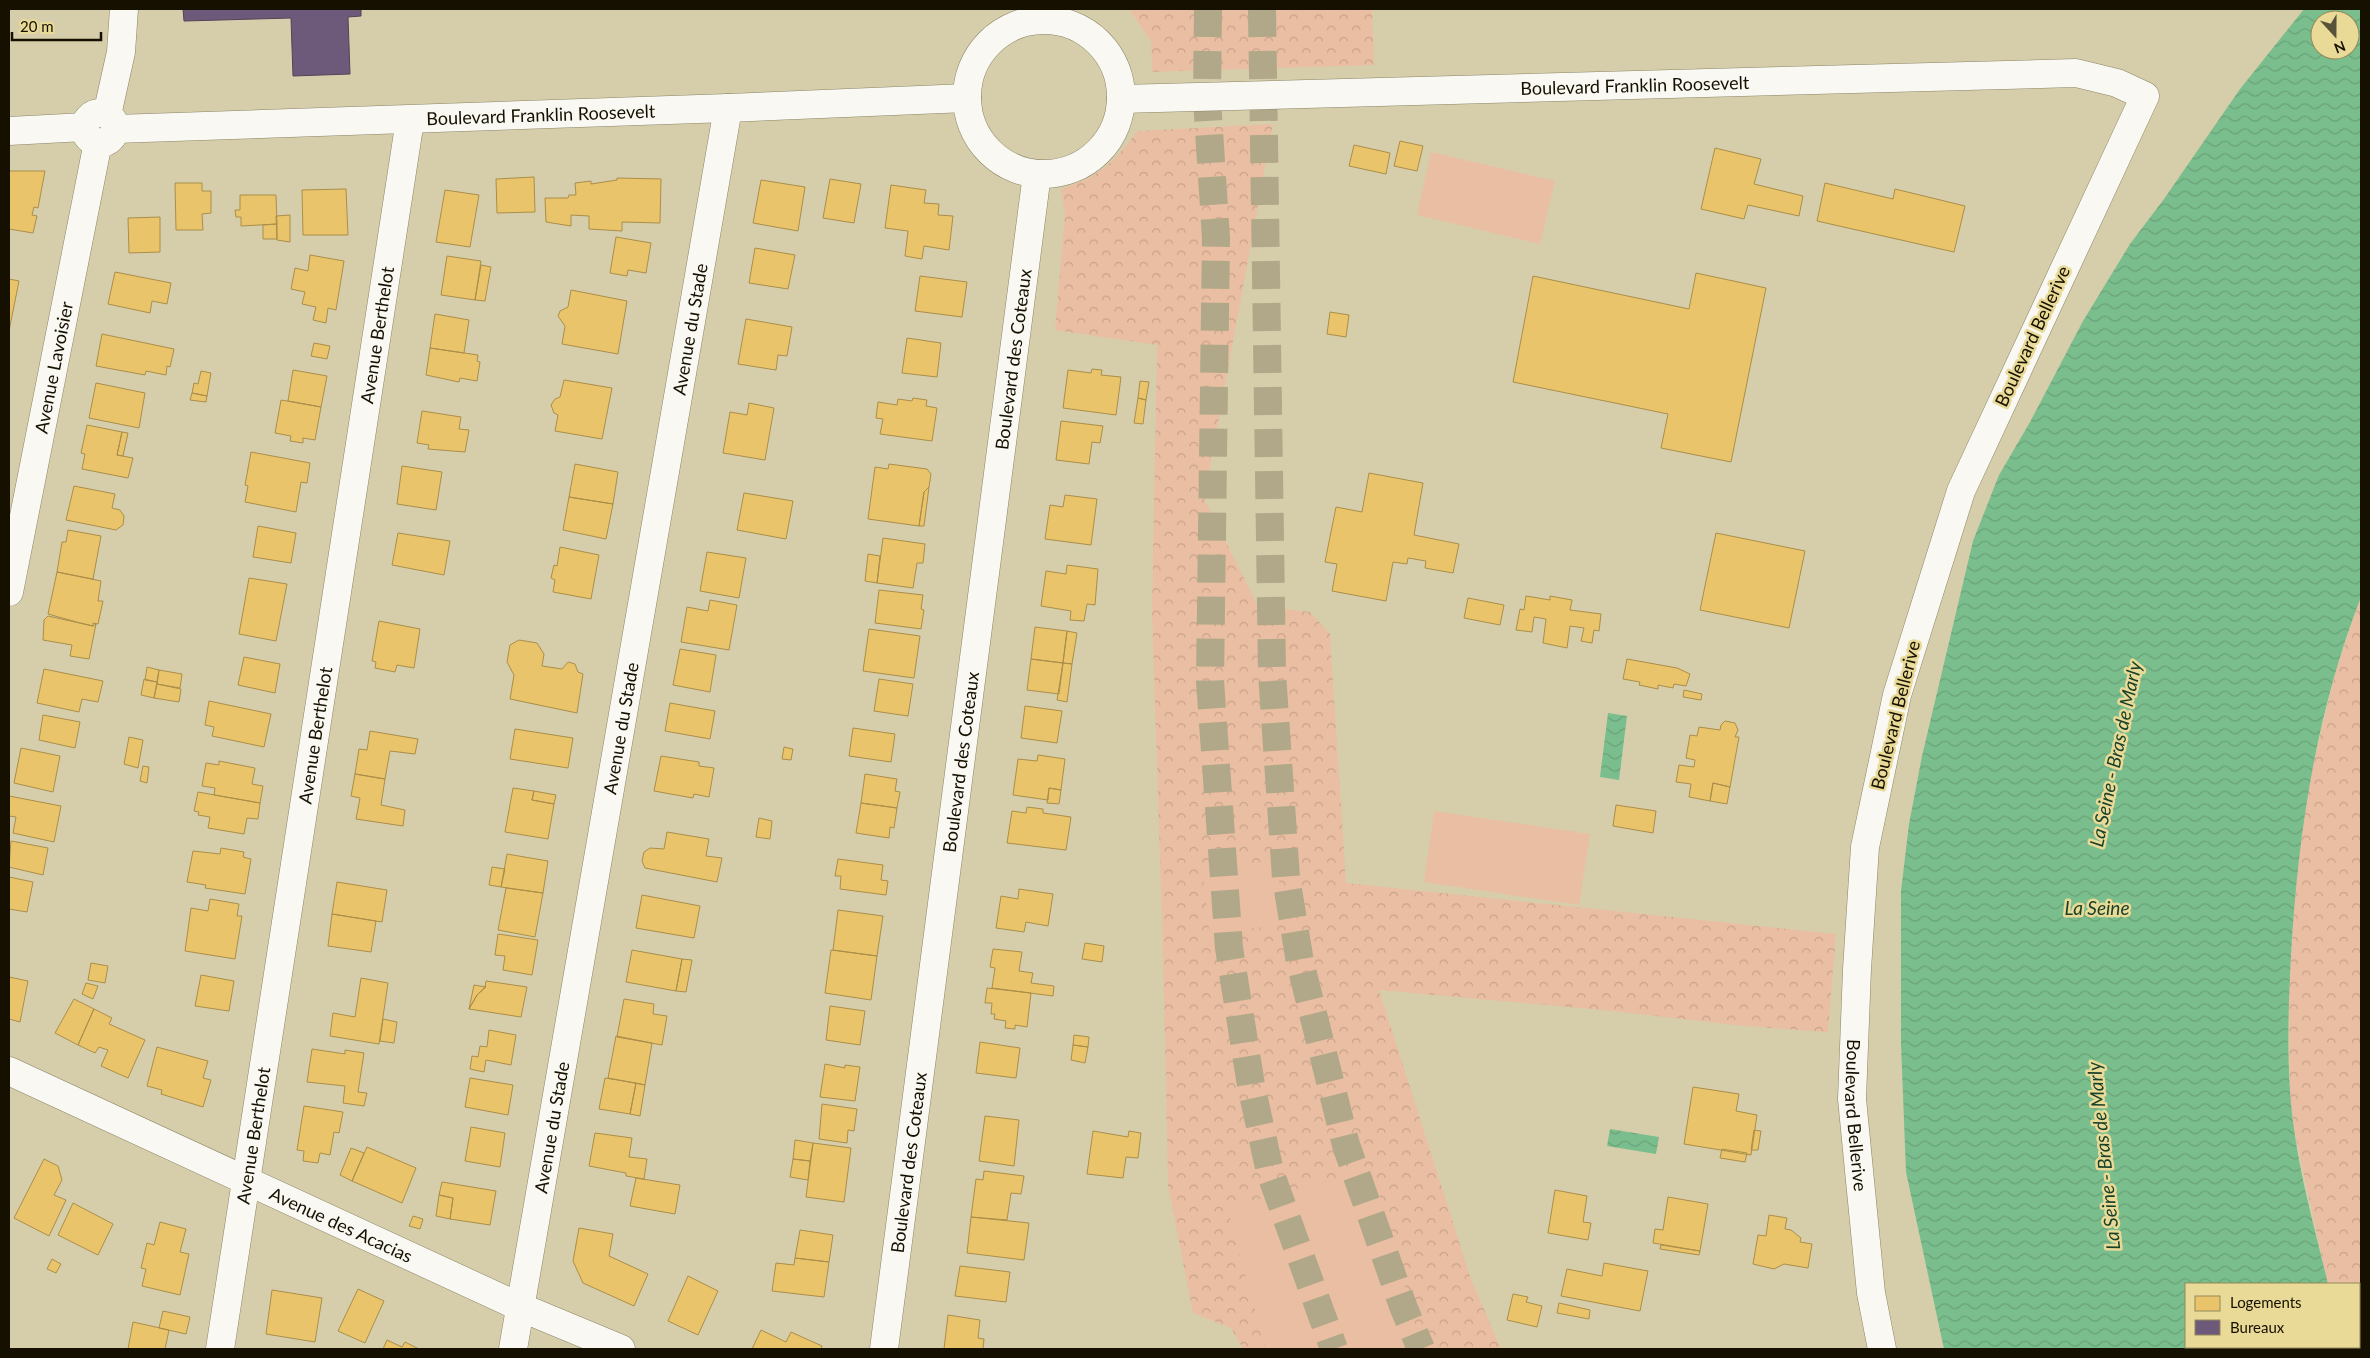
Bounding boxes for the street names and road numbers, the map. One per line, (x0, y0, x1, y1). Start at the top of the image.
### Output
street label: Boulevard Franklin Roosevelt (1520, 71, 1750, 99)
street label: Boulevard Franklin Roosevelt (426, 99, 656, 129)
street label: Avenue du Stade (667, 262, 712, 397)
street label: Boulevard Bellerive (1990, 262, 2074, 410)
street label: Avenue Berthelot (355, 264, 398, 405)
street label: Boulevard des Coteaux (990, 268, 1036, 451)
street label: Avenue Lavoisier (30, 299, 77, 435)
street label: Boulevard Bellerive (1866, 638, 1924, 792)
street label: Avenue du Stade (598, 661, 643, 796)
street label: Avenue Berthelot (293, 665, 336, 805)
street label: Boulevard des Coteaux (938, 670, 983, 854)
street label: Boulevard Bellerive (1841, 1039, 1872, 1192)
street label: Avenue du Stade (529, 1060, 574, 1195)
street label: Avenue Berthelot (232, 1065, 275, 1206)
street label: Boulevard des Coteaux (886, 1071, 931, 1254)
street label: Avenue des Acacias (266, 1182, 416, 1267)

